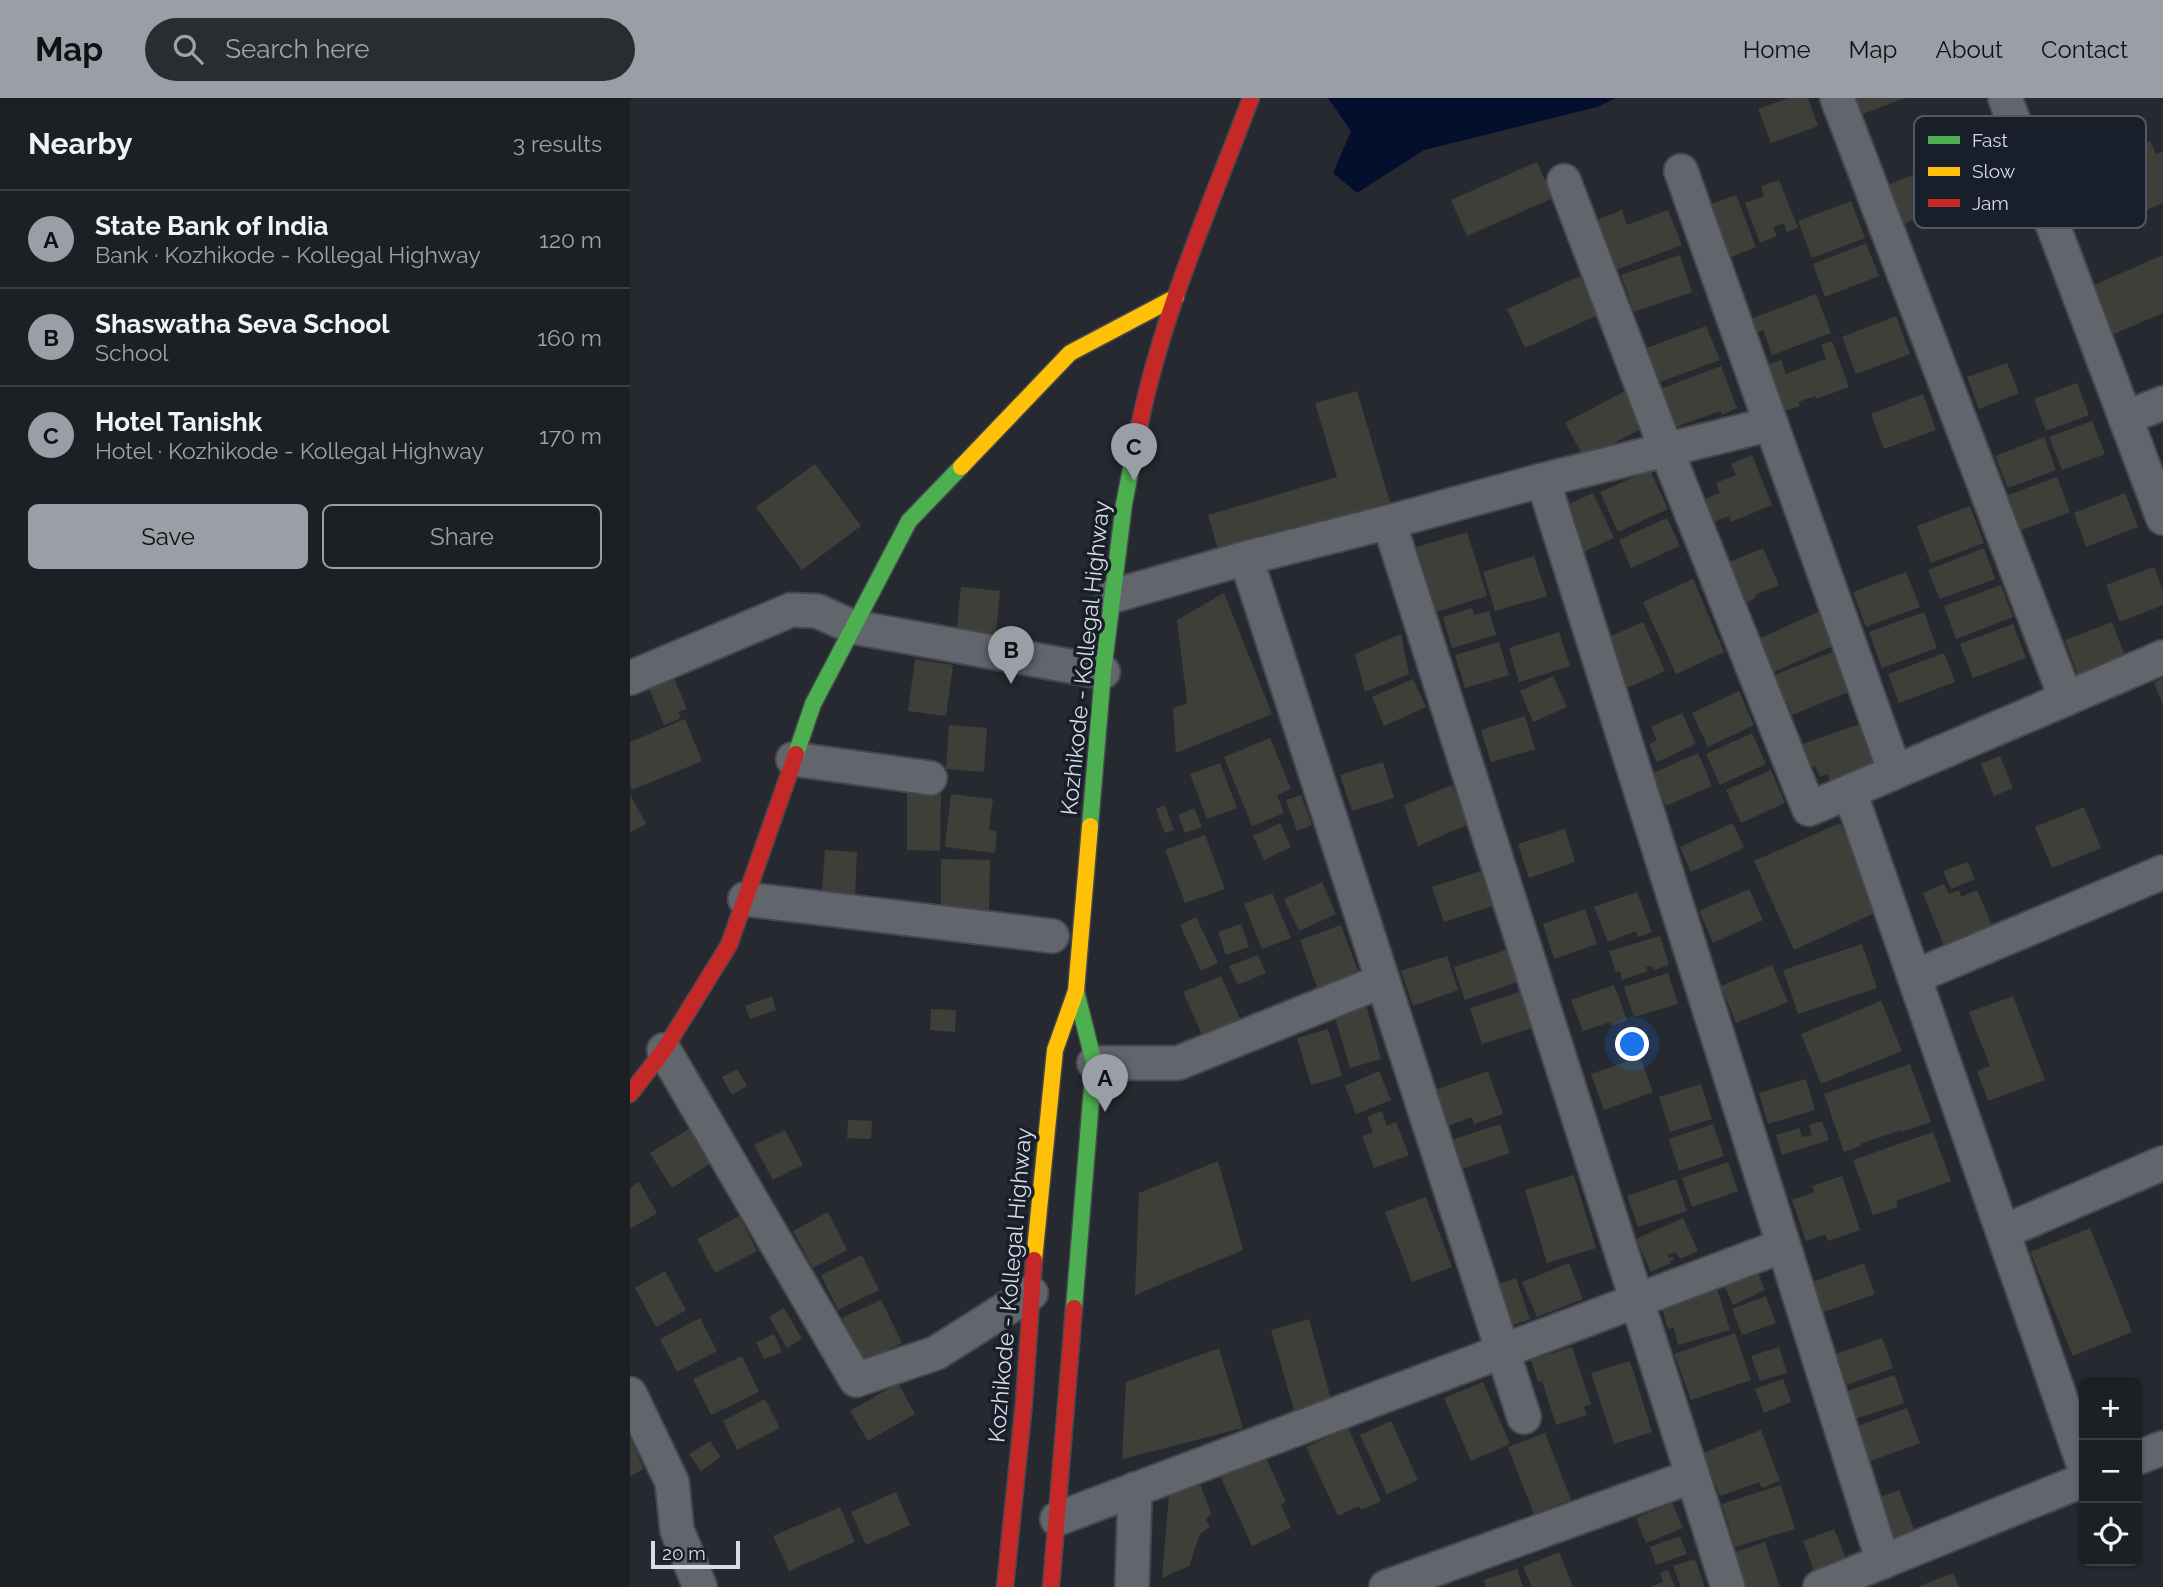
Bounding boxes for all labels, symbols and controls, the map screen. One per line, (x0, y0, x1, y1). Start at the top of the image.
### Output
search box (145, 18, 635, 81)
text: Map (35, 30, 103, 69)
icon: search (169, 30, 207, 68)
text: Search here (225, 34, 370, 64)
text: Home (1743, 35, 1811, 64)
text: Map (1849, 35, 1897, 64)
text: About (1935, 35, 2003, 64)
text: Contact (2041, 35, 2128, 64)
legend (1914, 116, 2146, 228)
text: Nearby (28, 126, 132, 161)
text: Fast (1972, 129, 2008, 151)
text: 3 results (513, 130, 602, 157)
text: Slow (1972, 160, 2016, 182)
text: Jam (1972, 192, 2009, 214)
text: State Bank of India (95, 211, 329, 241)
text: A (43, 226, 59, 253)
text: 120 m (539, 226, 602, 253)
text: Bank · Kozhikode - Kollegal Highway (95, 241, 481, 268)
text: Shaswatha Seva School (95, 309, 389, 339)
text: B (43, 324, 59, 351)
text: 160 m (537, 324, 602, 351)
text: School (95, 339, 169, 366)
text: Hotel Tanishk (95, 407, 262, 437)
text: C (43, 422, 59, 449)
text: 170 m (539, 422, 602, 449)
pin: C (1111, 423, 1157, 481)
text: Hotel · Kozhikode - Kollegal Highway (95, 437, 484, 464)
street label: Kozhikode - Kollegal Highway (1055, 499, 1114, 817)
button: Save (28, 504, 308, 569)
button: Share (322, 504, 602, 569)
pin: B (988, 626, 1034, 684)
your location (1615, 1027, 1649, 1061)
pin: A (1082, 1054, 1128, 1112)
street label: Kozhikode - Kollegal Highway (982, 1126, 1037, 1444)
map controls (2079, 1377, 2142, 1566)
button: + (2079, 1377, 2142, 1440)
button: − (2079, 1440, 2142, 1503)
button: locate (2079, 1503, 2142, 1566)
scale bar (651, 1538, 740, 1570)
text: 20 m (662, 1542, 706, 1564)

